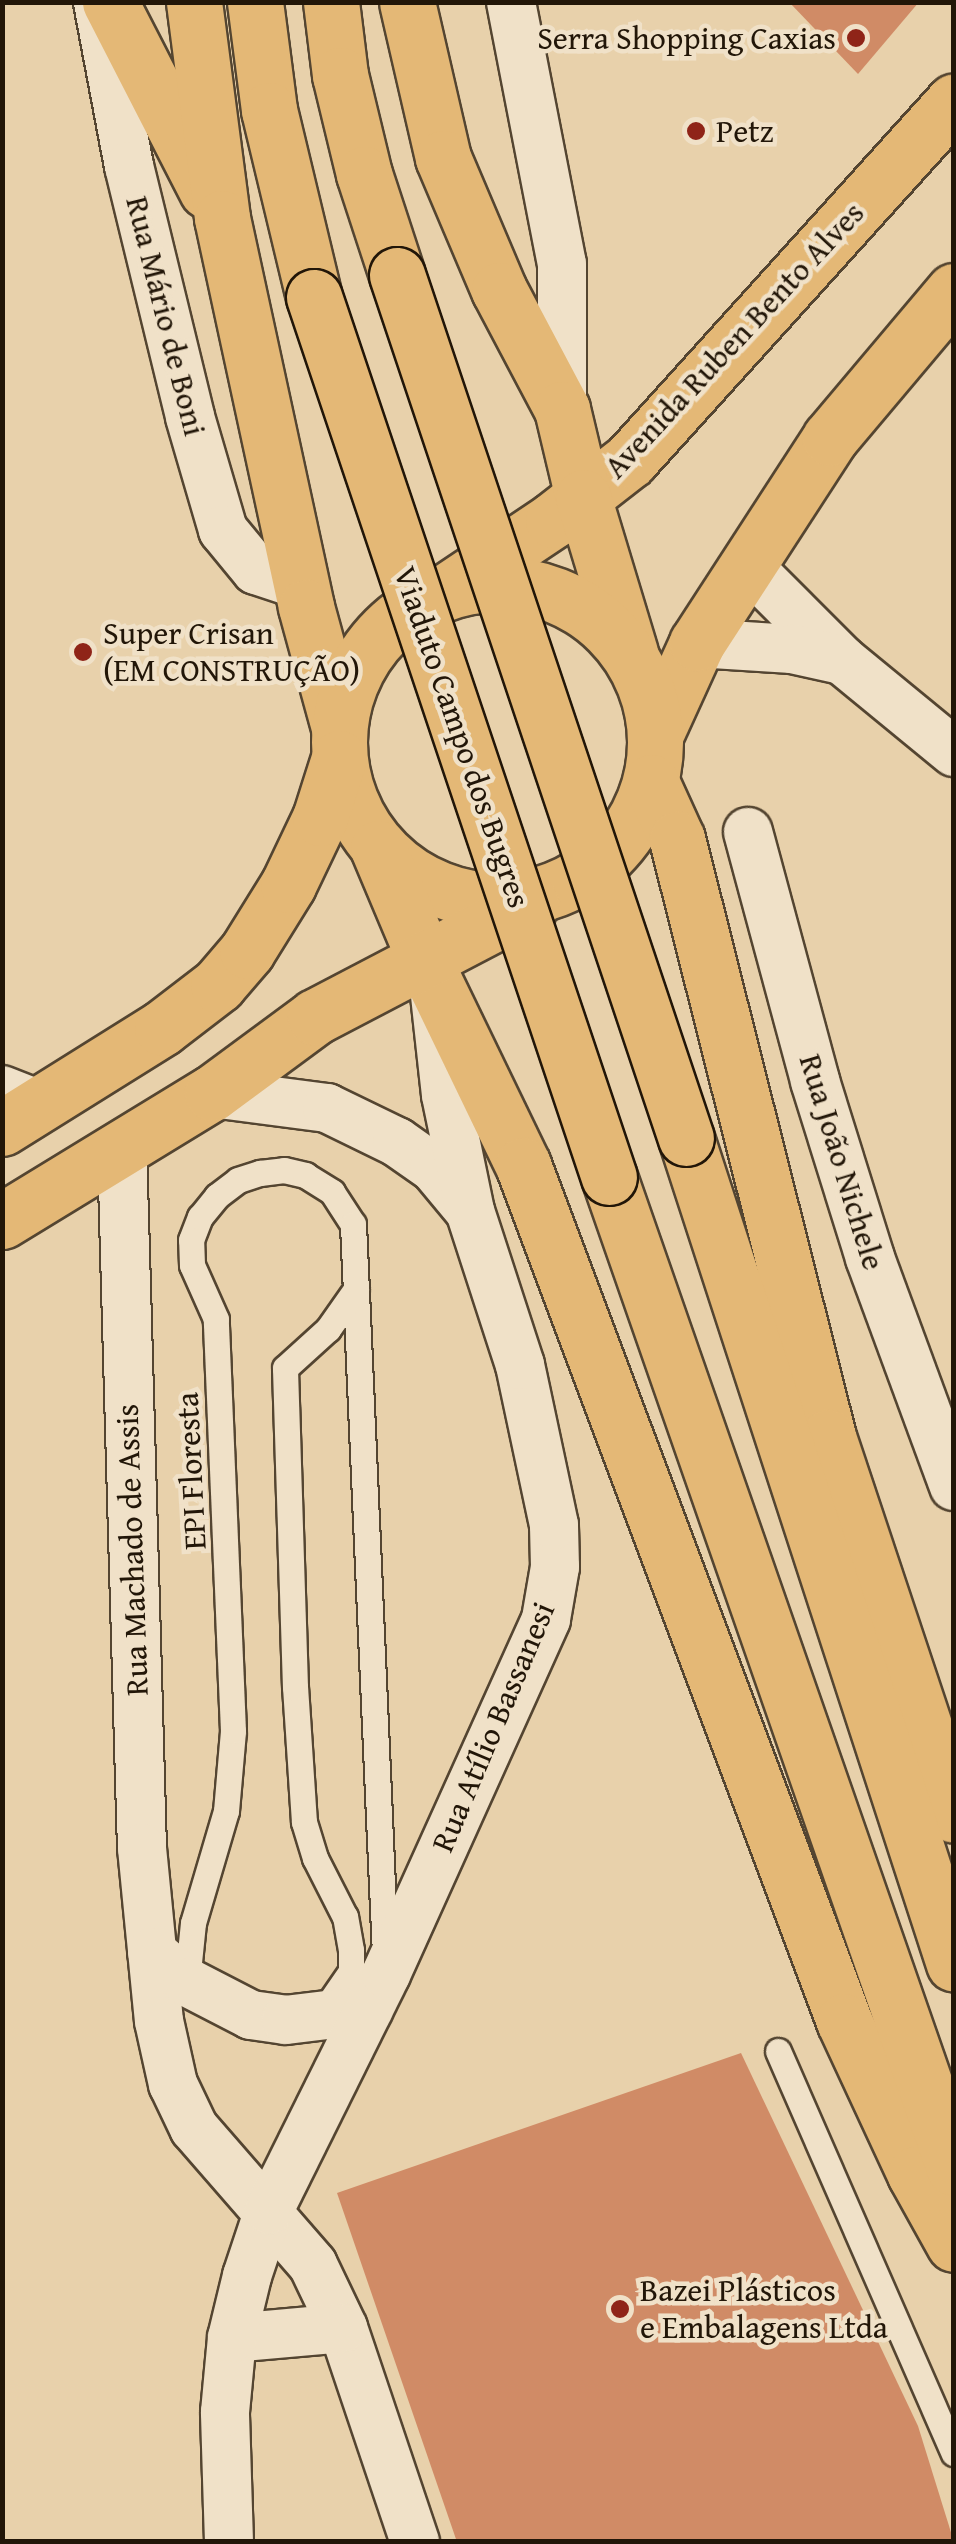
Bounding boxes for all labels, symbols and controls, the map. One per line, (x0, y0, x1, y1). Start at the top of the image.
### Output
place label: Serra Shopping Caxias (537, 19, 836, 57)
marker: Serra Shopping Caxias (845, 27, 867, 49)
place label: Petz (716, 112, 774, 150)
marker: Petz (685, 120, 707, 142)
street label: Rua Mário de Boni (118, 192, 214, 440)
street label: Avenida Ruben Bento Alves (596, 194, 872, 486)
street label: Viaduto Campo dos Bugres (386, 561, 538, 913)
place label: Super Crisan (EM CONSTRUÇÃO) (103, 615, 360, 690)
marker: Super Crisan (EM CONSTRUÇÃO) (72, 641, 94, 663)
street label: Rua João Nichele (791, 1050, 893, 1274)
street label: EPI Floresta (168, 1391, 214, 1551)
street label: Rua Machado de Assis (108, 1403, 156, 1697)
street label: Rua Atílio Bassanesi (423, 1596, 563, 1858)
place label: Bazei Plásticos e Embalagens Ltda (640, 2272, 888, 2347)
marker: Bazei Plásticos e Embalagens Ltda (609, 2298, 631, 2320)

